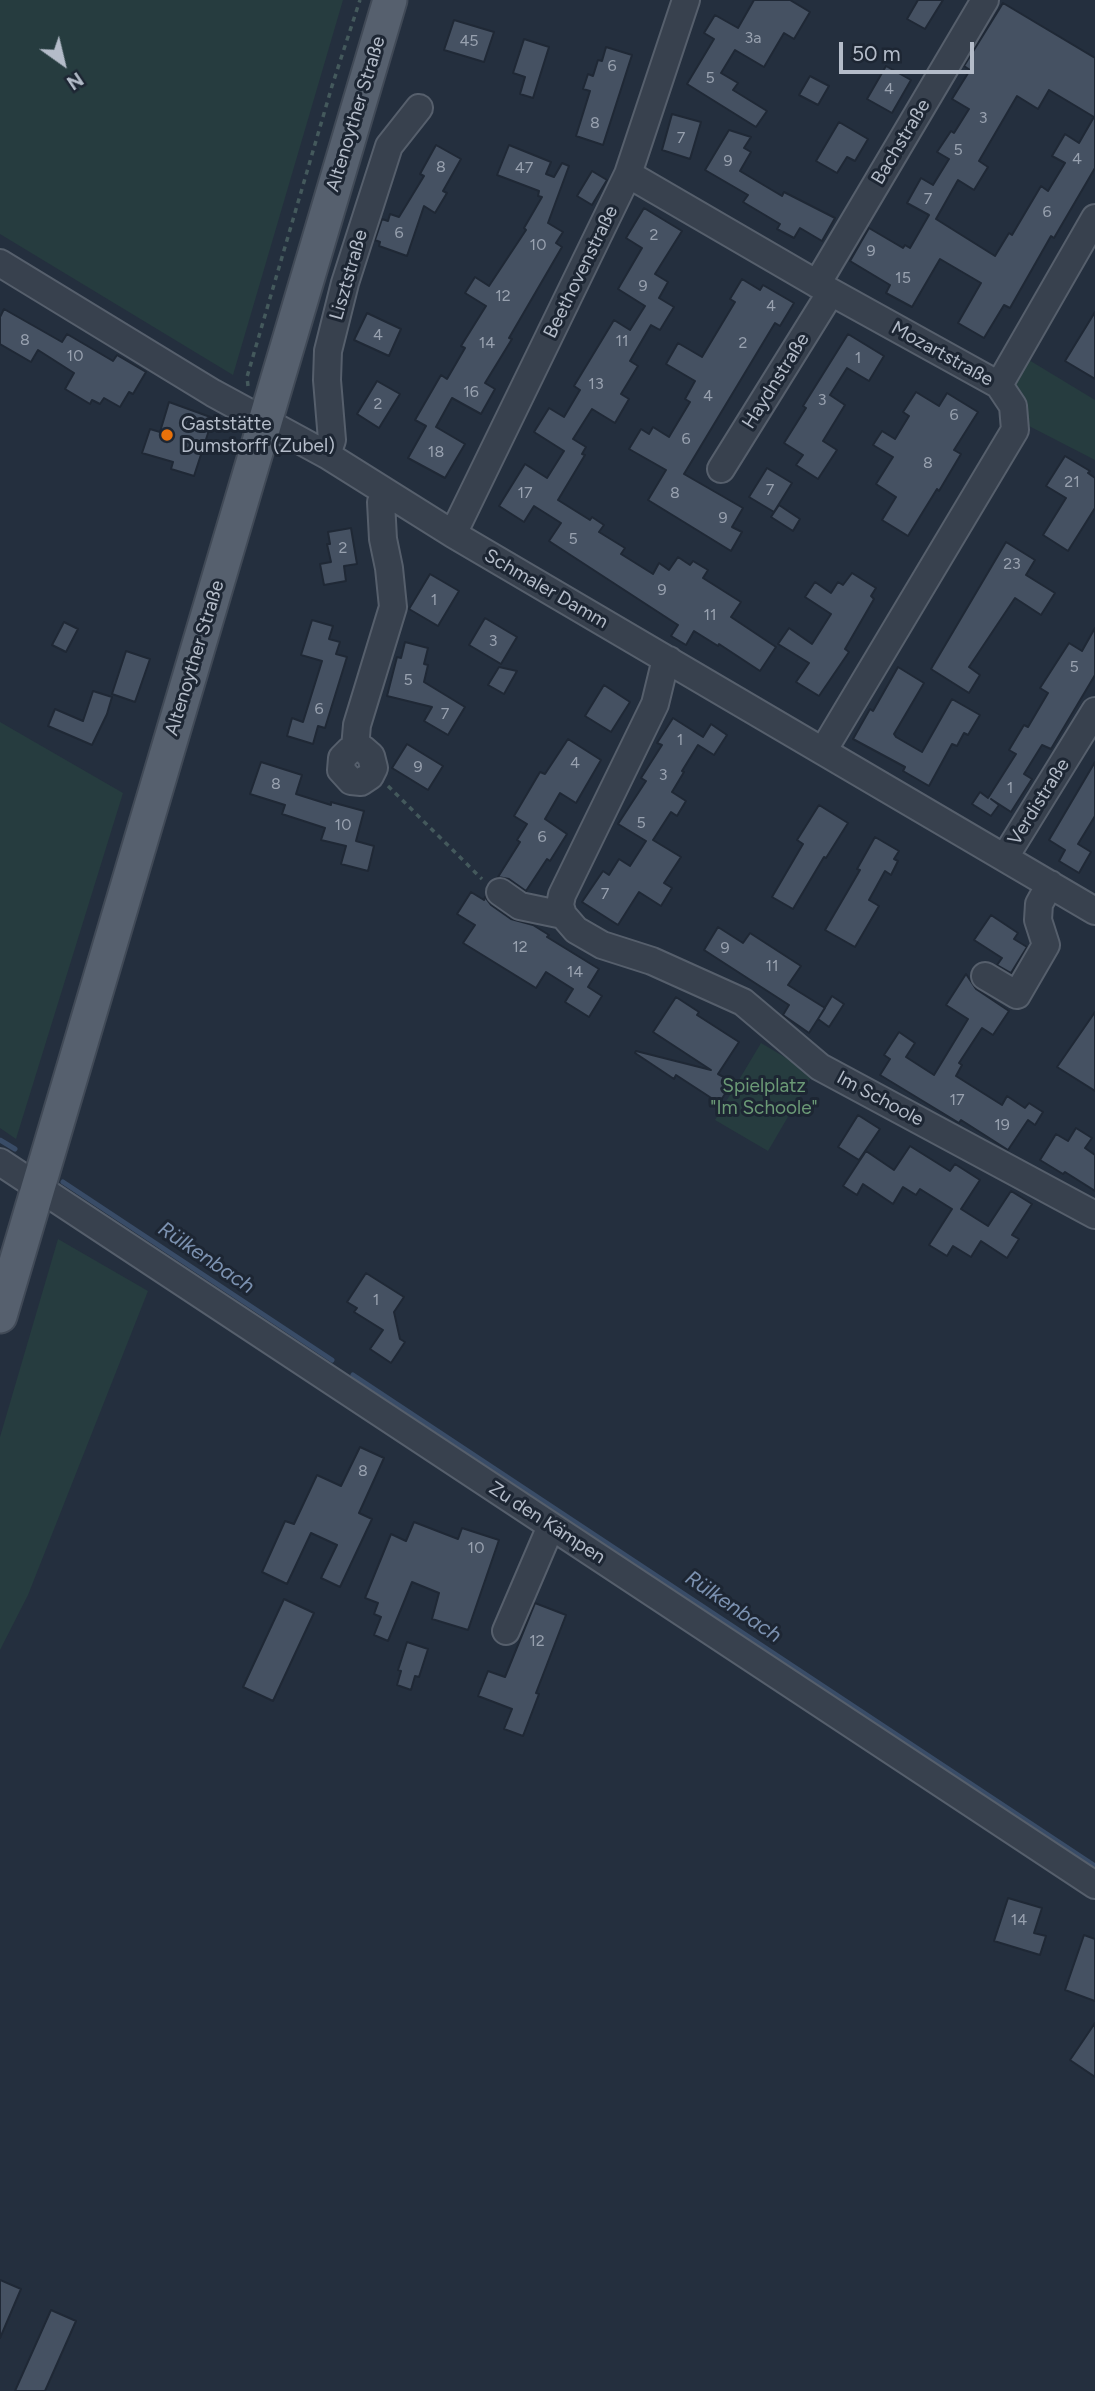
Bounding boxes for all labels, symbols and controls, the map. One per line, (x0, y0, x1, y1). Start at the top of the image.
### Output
north arrow (28, 28, 98, 98)
house number: 3a (745, 28, 761, 48)
scale bar (843, 28, 978, 72)
house number: 45 (459, 31, 479, 51)
street label: Altenoyther Straße (322, 34, 390, 194)
text: 50 m (852, 41, 901, 66)
house number: 6 (607, 56, 617, 76)
text: N (63, 67, 88, 94)
house number: 5 (705, 68, 715, 88)
house number: 4 (884, 79, 894, 99)
street label: Bachstraße (867, 95, 935, 189)
house number: 3 (979, 108, 987, 128)
house number: 8 (590, 113, 600, 133)
house number: 7 (677, 128, 685, 148)
house number: 5 (953, 140, 963, 160)
house number: 4 (1072, 149, 1082, 169)
house number: 9 (723, 151, 733, 171)
house number: 8 (436, 157, 446, 177)
house number: 47 (515, 158, 533, 178)
house number: 7 (924, 189, 932, 209)
street label: Beethovenstraße (539, 202, 623, 342)
house number: 6 (1042, 202, 1052, 222)
house number: 6 (394, 223, 404, 243)
house number: 2 (650, 225, 658, 245)
street label: Lisztstraße (325, 227, 373, 323)
house number: 10 (530, 235, 546, 255)
house number: 9 (866, 241, 876, 261)
house number: 15 (895, 268, 911, 288)
house number: 9 (638, 276, 648, 296)
house number: 12 (495, 286, 511, 306)
house number: 4 (766, 296, 776, 316)
street label: Mozartstraße (887, 317, 997, 391)
house number: 4 (373, 325, 383, 345)
street label: Haydnstraße (738, 329, 814, 433)
house number: 8 (20, 330, 30, 350)
house number: 11 (615, 331, 629, 351)
house number: 14 (479, 333, 495, 353)
house number: 2 (739, 333, 747, 353)
house number: 10 (67, 346, 83, 366)
house number: 1 (855, 348, 861, 368)
house number: 13 (588, 374, 604, 394)
house number: 16 (463, 382, 479, 402)
house number: 4 (703, 386, 713, 406)
house number: 3 (818, 390, 826, 410)
house number: 2 (374, 394, 382, 414)
house number: 6 (949, 405, 959, 425)
place label: Gaststätte Dumstorff (Zubel) (181, 413, 335, 457)
marker: Gaststätte Dumstorff (Zubel) (159, 427, 175, 443)
house number: 6 (681, 429, 691, 449)
house number: 18 (428, 442, 444, 462)
house number: 8 (923, 453, 933, 473)
house number: 21 (1064, 472, 1080, 492)
house number: 7 (766, 480, 774, 500)
house number: 17 (517, 483, 533, 503)
house number: 8 (670, 483, 680, 503)
house number: 9 (718, 508, 728, 528)
house number: 5 (568, 529, 578, 549)
house number: 2 (339, 538, 347, 558)
street label: Schmaler Damm (480, 544, 612, 634)
house number: 23 (1003, 554, 1021, 574)
street label: Altenoyther Straße (161, 578, 229, 738)
house number: 9 (657, 580, 667, 600)
house number: 1 (431, 590, 437, 610)
house number: 11 (703, 605, 717, 625)
house number: 3 (489, 631, 497, 651)
house number: 5 (1069, 657, 1079, 677)
house number: 5 (403, 670, 413, 690)
house number: 6 (314, 699, 324, 719)
house number: 7 (441, 704, 449, 724)
house number: 1 (677, 730, 683, 750)
house number: 4 (570, 753, 580, 773)
street label: Verdistraße (1003, 754, 1075, 850)
house number: 9 (413, 757, 423, 777)
house number: 3 (659, 765, 667, 785)
house number: 8 (271, 774, 281, 794)
house number: 1 (1007, 778, 1013, 798)
house number: 5 (636, 813, 646, 833)
house number: 10 (335, 815, 351, 835)
house number: 6 (537, 827, 547, 847)
house number: 7 (601, 884, 609, 904)
house number: 12 (512, 937, 528, 957)
house number: 9 (720, 938, 730, 958)
house number: 11 (765, 956, 779, 976)
house number: 14 (567, 962, 583, 982)
street label: Im Schoole (833, 1067, 927, 1131)
park label: Spielplatz "Im Schoole" (710, 1075, 818, 1119)
house number: 17 (949, 1090, 965, 1110)
house number: 19 (994, 1115, 1010, 1135)
water label: Rülkenbach (153, 1217, 259, 1299)
house number: 1 (373, 1290, 379, 1310)
house number: 8 (358, 1461, 368, 1481)
street label: Zu den Kämpen (485, 1477, 609, 1569)
house number: 10 (468, 1538, 484, 1558)
water label: Rülkenbach (680, 1566, 786, 1648)
house number: 12 (529, 1631, 545, 1651)
house number: 14 (1011, 1910, 1027, 1930)

